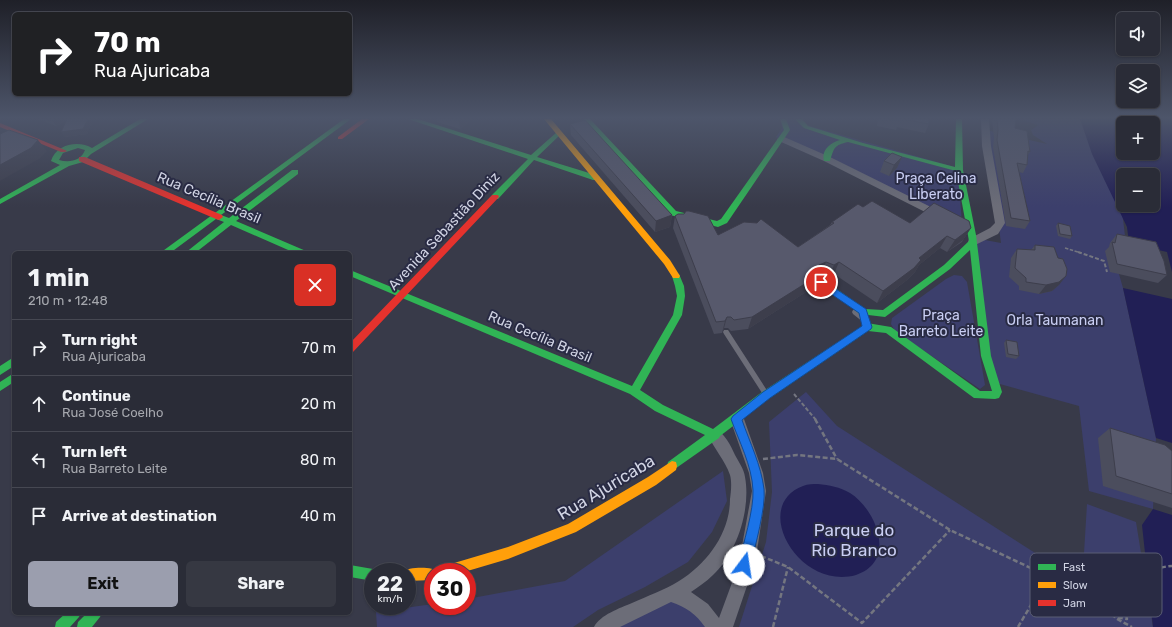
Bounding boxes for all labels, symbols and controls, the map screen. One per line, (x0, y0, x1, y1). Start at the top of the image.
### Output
map controls (1116, 12, 1160, 212)
button: sound (1116, 12, 1160, 56)
text: 70 m (94, 26, 161, 59)
icon: right (28, 28, 80, 80)
text: Rua Ajuricaba (94, 60, 210, 82)
button: layers (1116, 64, 1160, 108)
button: + (1116, 116, 1160, 160)
street label: Rua Cecília Brasil (154, 168, 264, 228)
street label: Avenida Sebastião Diniz (385, 168, 503, 294)
button: − (1116, 168, 1160, 212)
park label: Praça Celina Liberato (896, 170, 976, 203)
text: 1 min (28, 264, 89, 292)
button: close (294, 264, 336, 306)
pin (804, 265, 838, 299)
icon: arrive (810, 271, 832, 293)
text: 210 m · 12:48 (28, 293, 108, 308)
street label: Rua Cecília Brasil (485, 307, 595, 367)
park label: Praça Barreto Leite (899, 307, 983, 340)
park label: Orla Taumanan (1007, 312, 1103, 329)
text: Turn right (62, 331, 137, 349)
icon: right (28, 337, 50, 359)
text: 70 m (302, 339, 336, 357)
text: Rua Ajuricaba (62, 349, 146, 364)
text: Continue (62, 387, 131, 405)
icon: ahead (28, 393, 50, 415)
text: 20 m (301, 395, 336, 413)
text: Rua José Coelho (62, 405, 163, 420)
text: Turn left (62, 443, 127, 461)
icon: left (28, 449, 50, 471)
street label: Rua Ajuricaba (554, 450, 658, 524)
text: 80 m (300, 451, 336, 469)
text: Rua Barreto Leite (62, 461, 167, 476)
icon: arrive (28, 505, 50, 527)
text: Arrive at destination (62, 507, 217, 525)
text: 40 m (300, 507, 336, 525)
park label: Parque do Rio Branco (811, 520, 897, 560)
position arrow (723, 544, 765, 586)
legend (1030, 553, 1162, 617)
button: Exit (28, 561, 178, 607)
button: Share (186, 561, 336, 607)
text: Fast (1063, 561, 1086, 574)
speed limit sign: 30 (424, 563, 476, 615)
text: 22 (377, 572, 403, 596)
text: Slow (1063, 579, 1088, 592)
text: km/h (378, 593, 402, 605)
text: Jam (1063, 597, 1086, 610)

